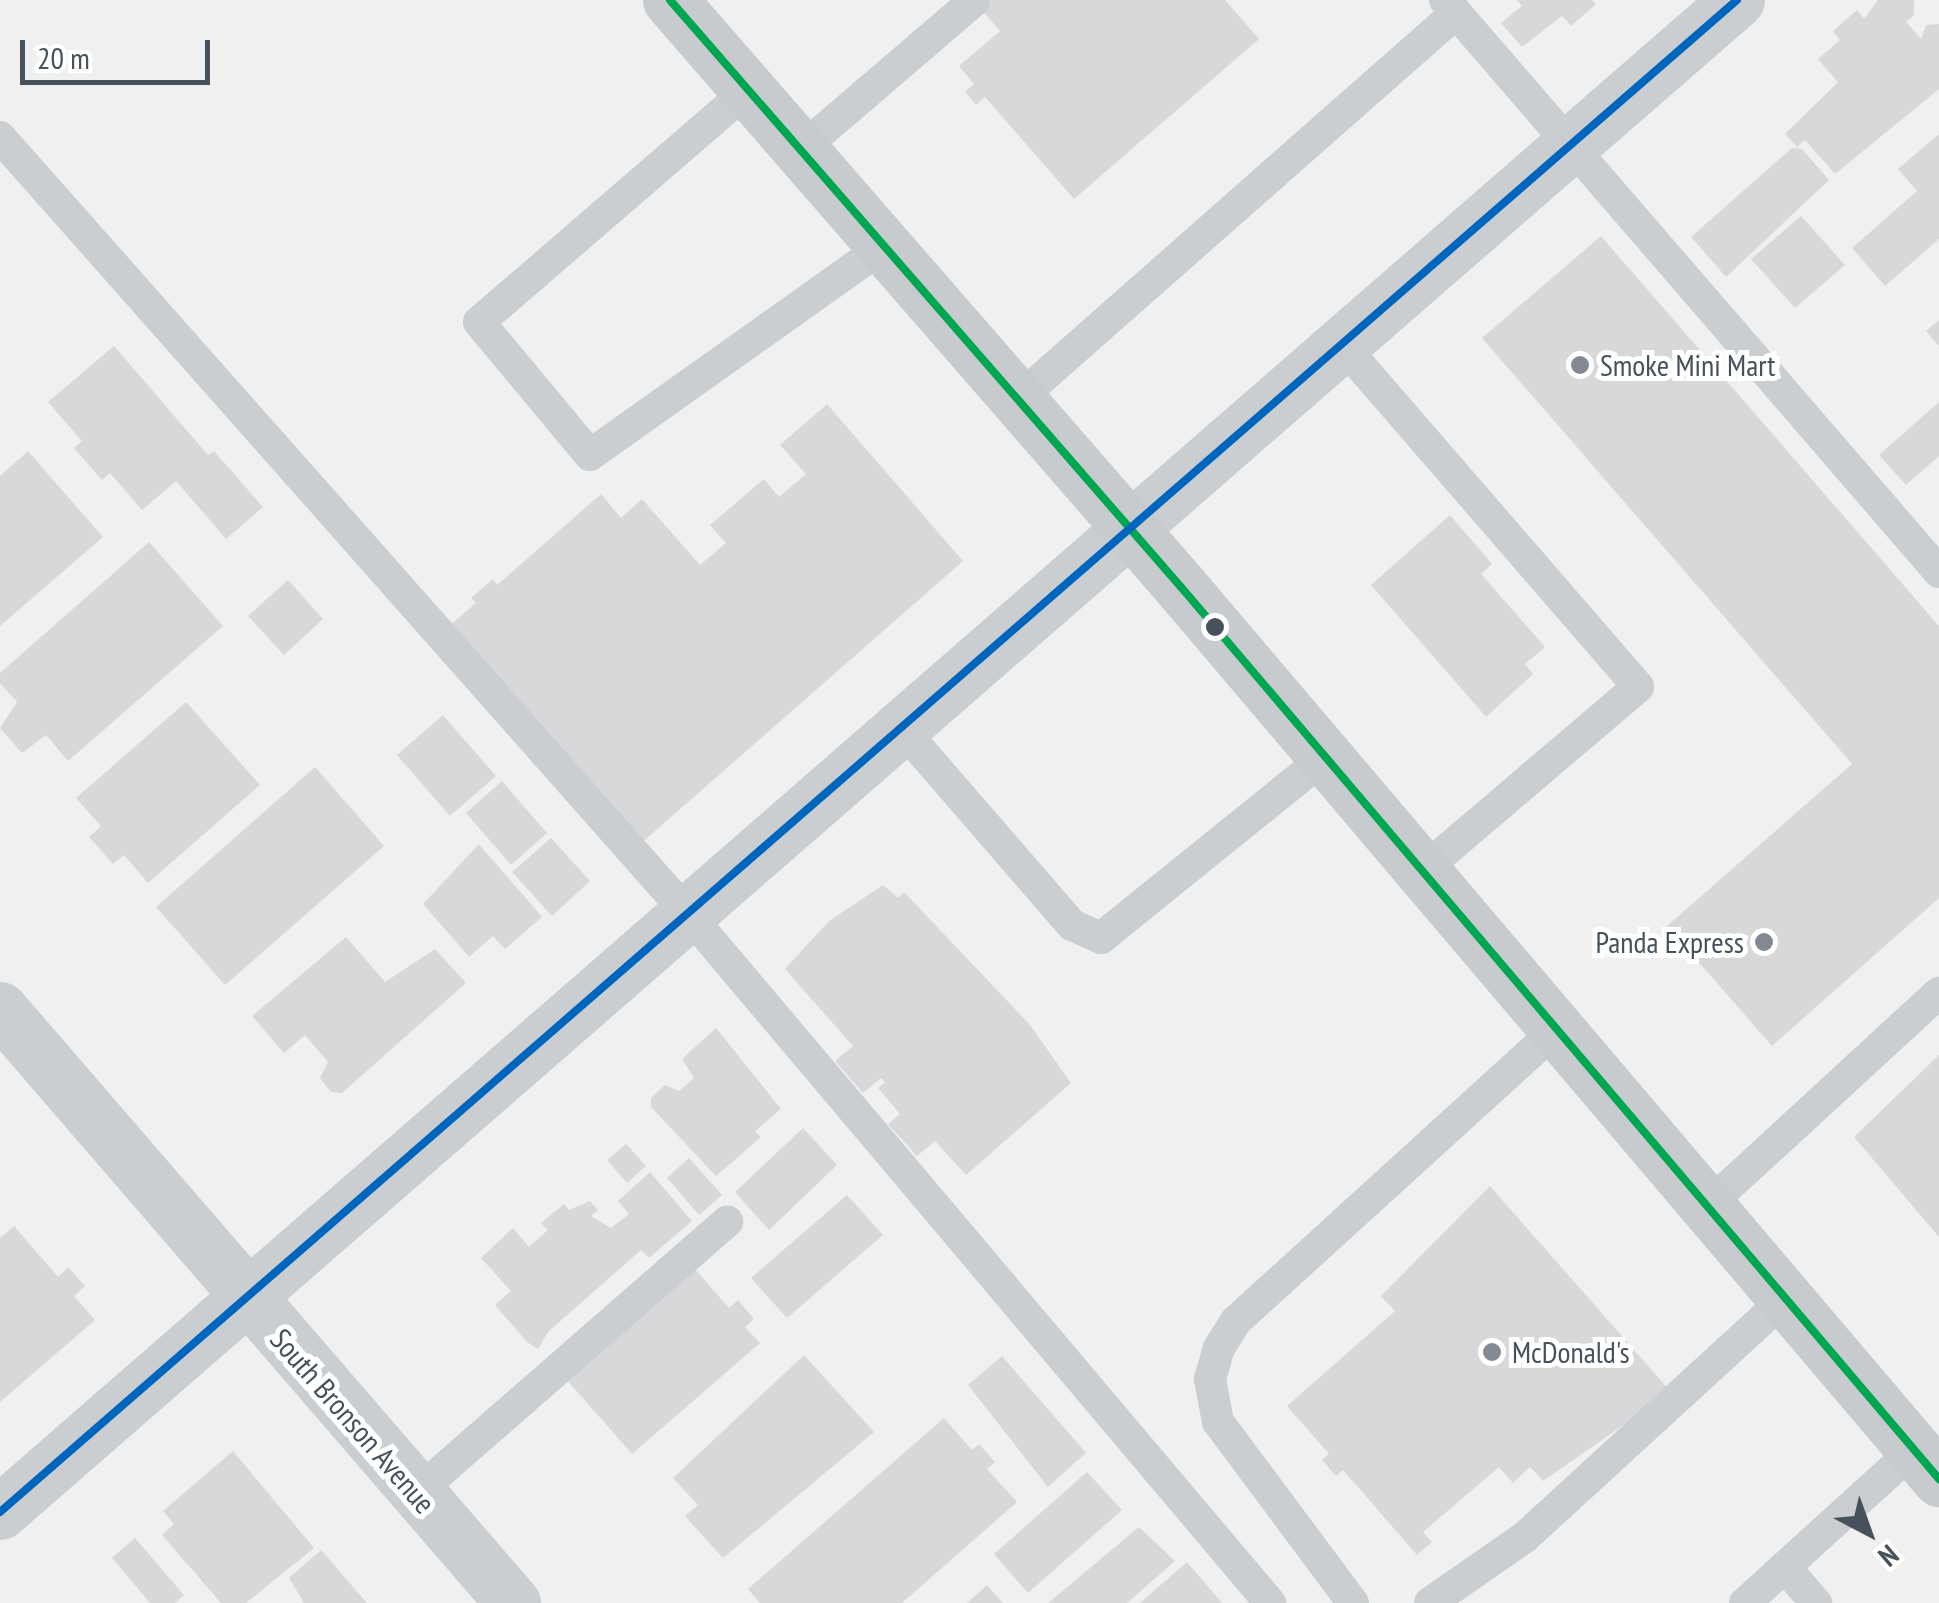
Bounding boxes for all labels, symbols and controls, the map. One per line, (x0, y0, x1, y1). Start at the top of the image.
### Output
scale bar (25, 20, 215, 82)
text: 20 m (37, 38, 90, 77)
place label: Smoke Mini Mart (1600, 347, 1775, 383)
marker: Smoke Mini Mart (1569, 354, 1591, 376)
unlabelled marker (1205, 617, 1225, 637)
place label: Panda Express (1596, 924, 1744, 960)
marker: Panda Express (1753, 931, 1775, 953)
street label: South Bronson Avenue (263, 1321, 443, 1521)
place label: McDonald's (1512, 1334, 1630, 1370)
marker: McDonald's (1481, 1341, 1503, 1363)
north arrow (1819, 1483, 1919, 1583)
text: N (1871, 1537, 1907, 1575)

